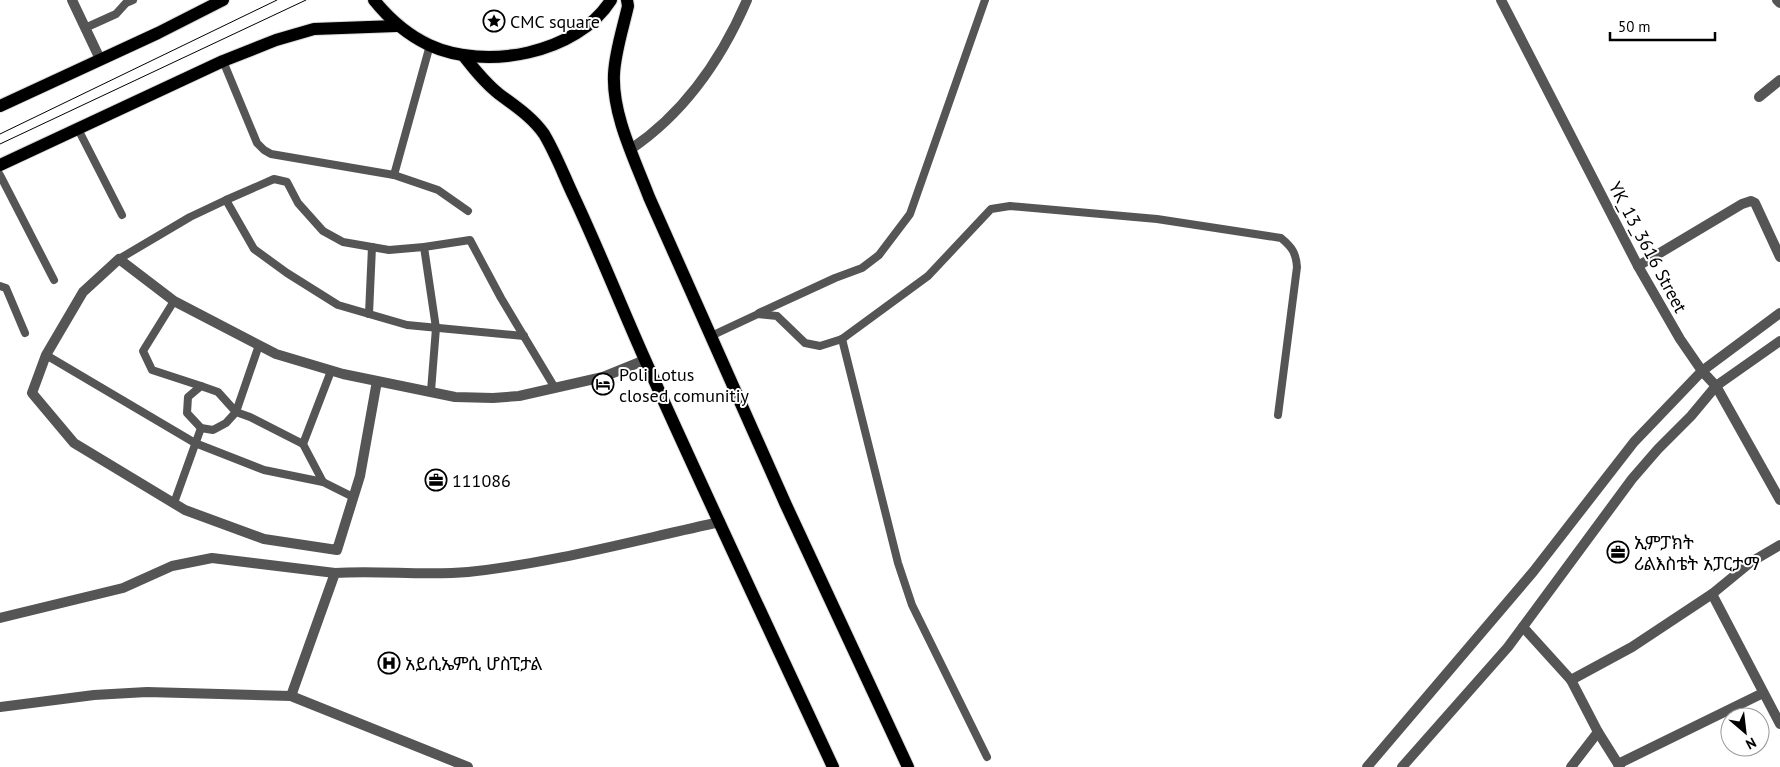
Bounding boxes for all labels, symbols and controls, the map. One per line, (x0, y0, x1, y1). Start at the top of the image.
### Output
place icon: CMC square (482, 9, 506, 33)
place label: CMC square (510, 10, 600, 33)
scale bar (1610, 10, 1715, 42)
text: 50 m (1618, 17, 1651, 36)
street label: YK_13_3616 Street (1604, 177, 1692, 317)
place label: Poli Lotus closed comunitiy (619, 363, 749, 407)
hotel icon: Poli Lotus closed comunitiy (591, 372, 615, 396)
office icon: 111086 (424, 468, 448, 492)
place label: 111086 (452, 469, 511, 492)
place label: ኢምፓክት ሪልእስቴት አፓርታማ (1634, 531, 1760, 575)
office icon: ኢምፓክት ሪልእስቴት አፓርታማ (1606, 540, 1630, 564)
hospital icon: አይሲኤምሲ ሆስፒታል (377, 651, 401, 675)
place label: አይሲኤምሲ ሆስፒታል (405, 652, 543, 675)
north arrow (1720, 707, 1770, 757)
text: N (1743, 733, 1759, 754)

